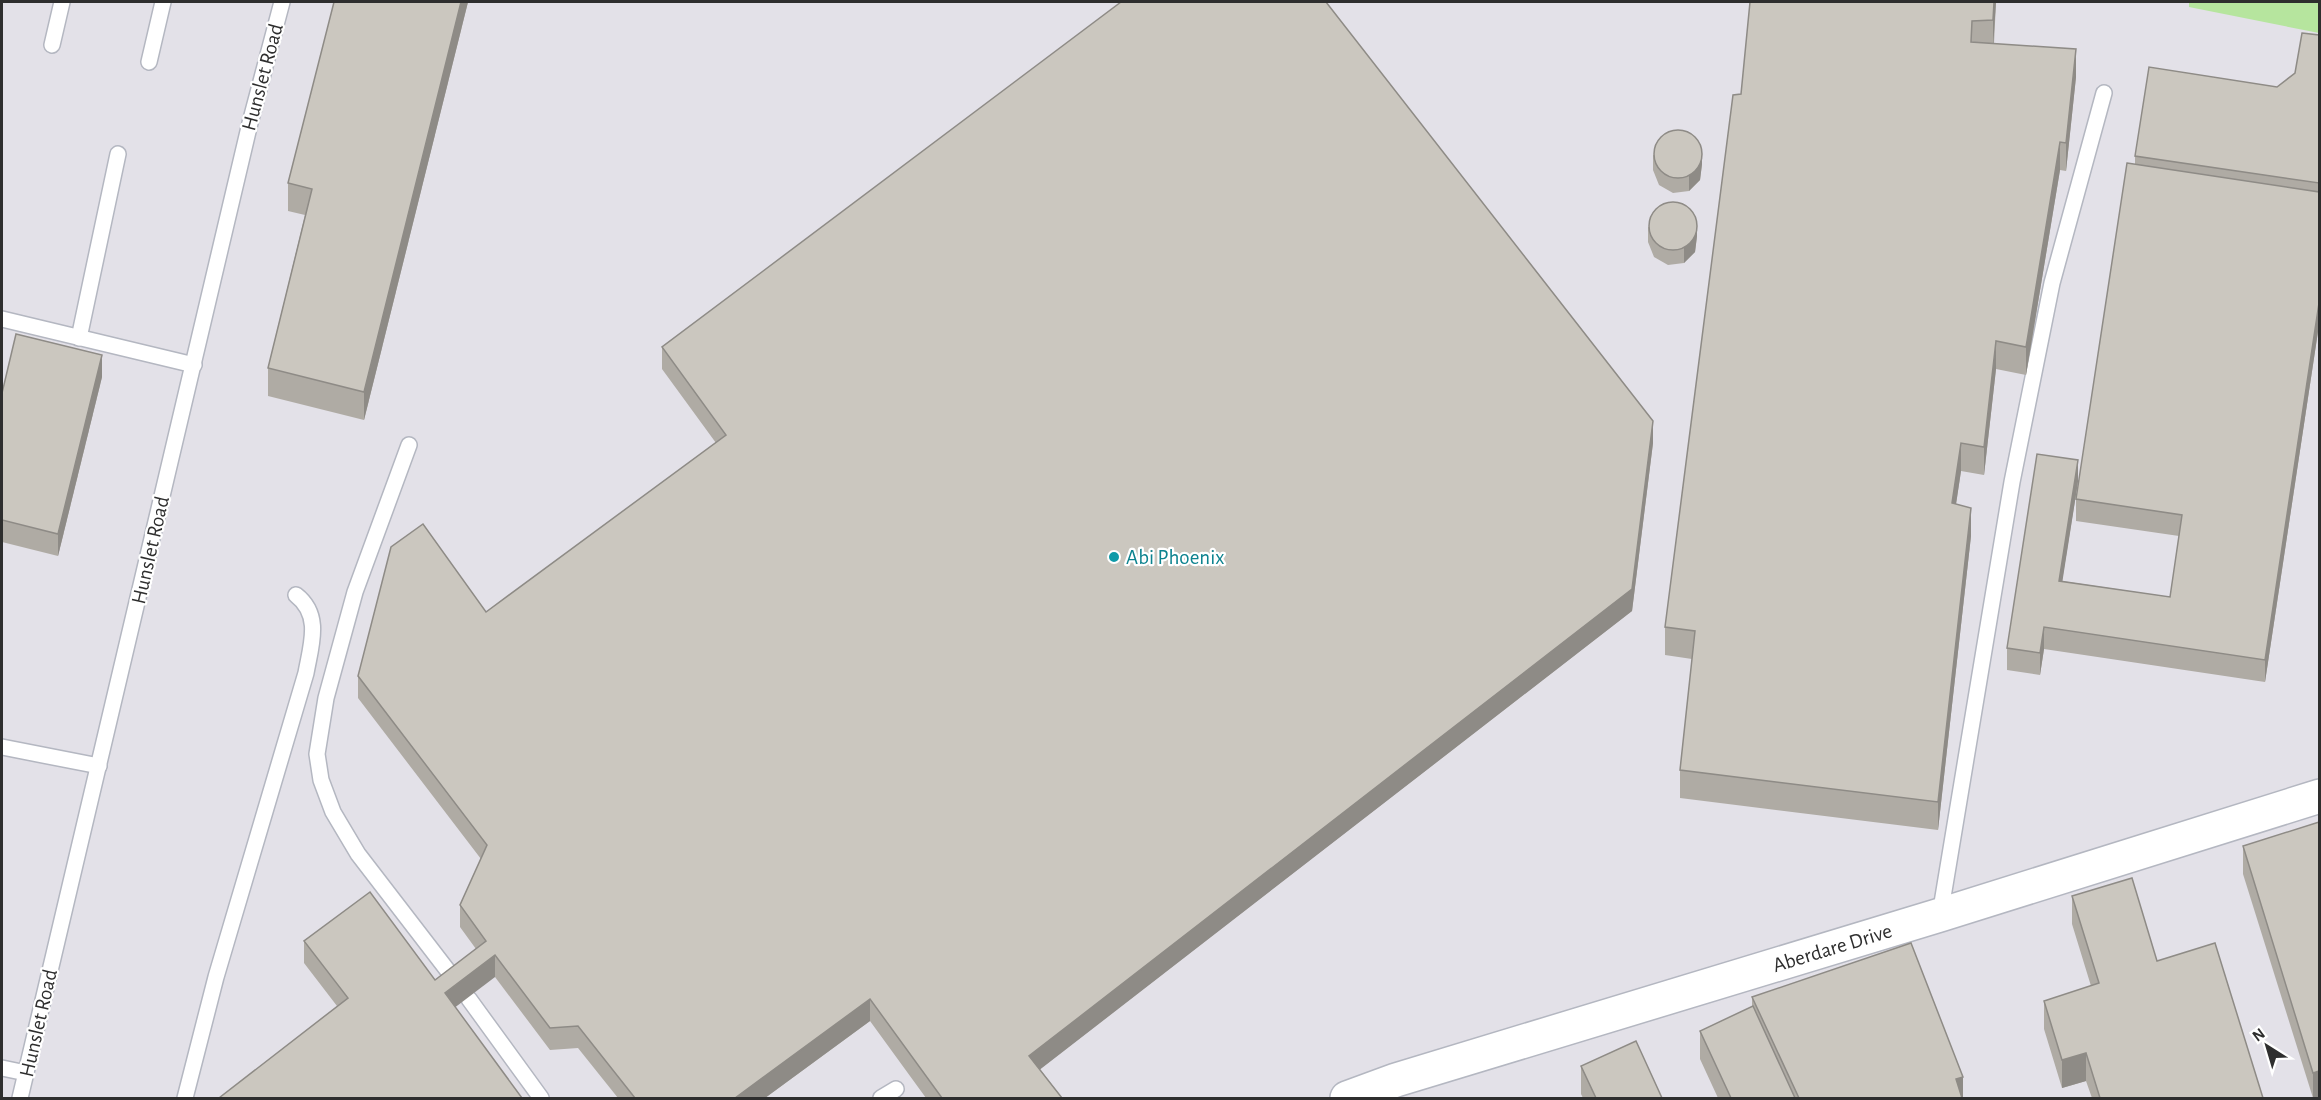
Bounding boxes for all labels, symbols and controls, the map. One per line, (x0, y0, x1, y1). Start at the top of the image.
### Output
street label: Hunslet Road (238, 21, 287, 133)
street label: Hunslet Road (128, 494, 173, 606)
place label: Abi Phoenix (1126, 547, 1224, 568)
marker: Abi Phoenix (1107, 550, 1121, 564)
street label: Aberdare Drive (1770, 920, 1894, 976)
street label: Hunslet Road (16, 967, 61, 1079)
north arrow (2237, 1016, 2297, 1076)
text: N (2249, 1025, 2268, 1045)

